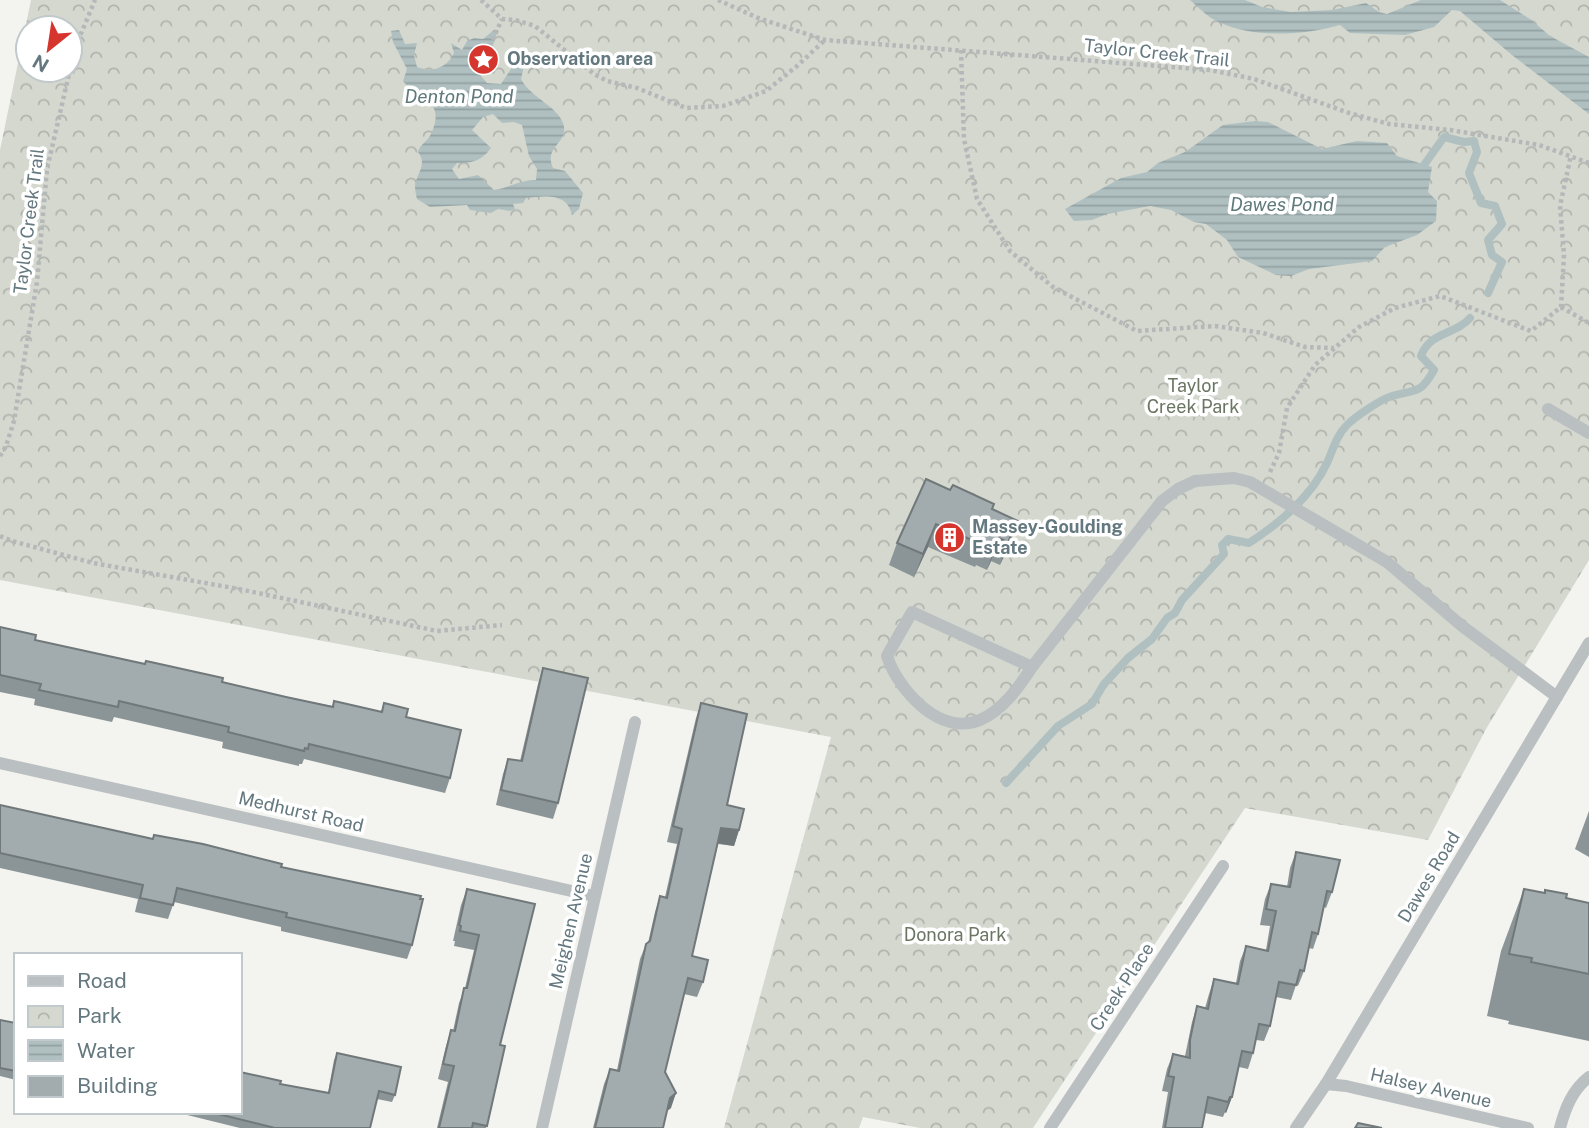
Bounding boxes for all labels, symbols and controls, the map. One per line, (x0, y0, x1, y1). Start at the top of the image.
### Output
north arrow (14, 14, 84, 84)
street label: Taylor Creek Trail (1083, 34, 1231, 71)
place icon: Observation area (467, 42, 501, 76)
place label: Observation area (507, 48, 653, 69)
text: N (29, 50, 52, 77)
water label: Denton Pond (404, 85, 514, 107)
street label: Taylor Creek Trail (9, 147, 48, 295)
water label: Dawes Pond (1230, 193, 1334, 215)
park label: Taylor Creek Park (1147, 375, 1239, 417)
place label: Massey-Goulding Estate (972, 516, 1123, 558)
building icon: Massey-Goulding Estate (932, 520, 966, 554)
street label: Medhurst Road (237, 787, 366, 836)
street label: Dawes Road (1393, 828, 1464, 926)
street label: Meighen Avenue (545, 851, 596, 991)
park label: Donora Park (904, 924, 1006, 945)
street label: Creek Place (1085, 939, 1158, 1035)
legend (14, 953, 242, 1114)
text: Road (77, 968, 127, 993)
text: Park (77, 1003, 122, 1028)
text: Water (77, 1038, 135, 1063)
street label: Halsey Avenue (1368, 1063, 1494, 1112)
text: Building (77, 1073, 158, 1098)

